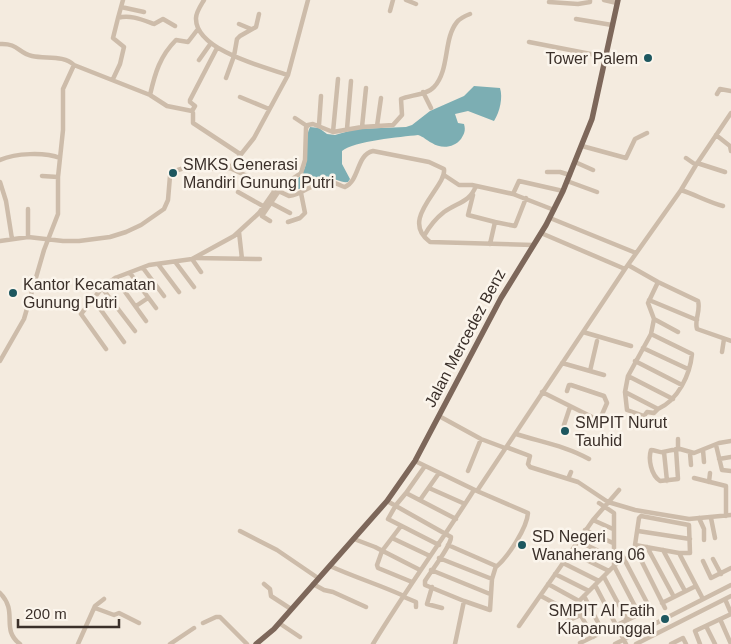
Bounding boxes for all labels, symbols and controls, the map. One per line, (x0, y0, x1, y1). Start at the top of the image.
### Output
place label: Tower Palem (546, 50, 638, 67)
marker: Tower Palem (642, 52, 654, 64)
place label: SMKS Generasi Mandiri Gunung Putri (183, 156, 334, 191)
marker: SMKS Generasi Mandiri Gunung Putri (167, 167, 179, 179)
street label: Jalan Mercedez Benz (421, 266, 509, 410)
place label: Kantor Kecamatan Gunung Putri (23, 276, 156, 311)
marker: Kantor Kecamatan Gunung Putri (7, 287, 19, 299)
place label: SMPIT Nurut Tauhid (575, 414, 668, 449)
marker: SMPIT Nurut Tauhid (559, 425, 571, 437)
place label: SD Negeri Wanaherang 06 (532, 528, 645, 563)
marker: SD Negeri Wanaherang 06 (516, 539, 528, 551)
scale bar (18, 596, 119, 628)
place label: SMPIT Al Fatih Klapanunggal (549, 602, 655, 637)
text: 200 m (25, 605, 67, 622)
marker: SMPIT Al Fatih Klapanunggal (659, 613, 671, 625)

